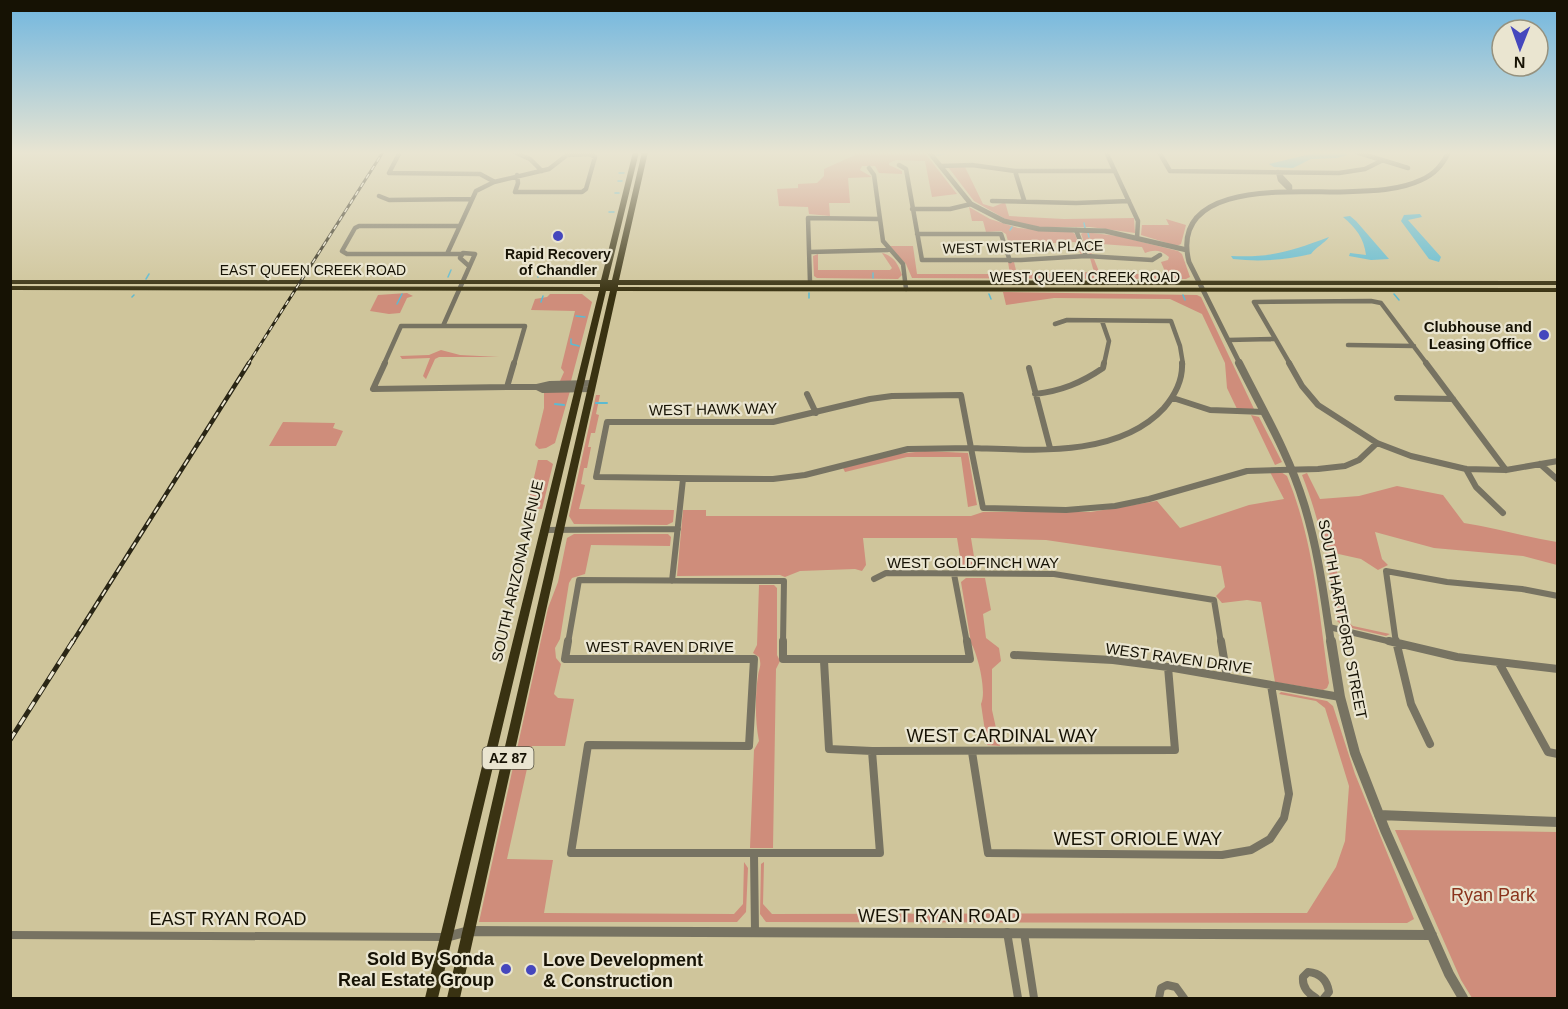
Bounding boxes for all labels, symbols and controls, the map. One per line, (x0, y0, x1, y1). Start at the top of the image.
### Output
north arrow (1490, 18, 1550, 78)
text: N (1514, 54, 1526, 71)
marker: Rapid Recovery of Chandler (551, 229, 565, 243)
street label: WEST WISTERIA PLACE (942, 238, 1104, 256)
place label: Rapid Recovery of Chandler (505, 246, 611, 278)
street label: EAST QUEEN CREEK ROAD (220, 262, 406, 278)
street label: WEST QUEEN CREEK ROAD (990, 269, 1180, 285)
place label: Clubhouse and Leasing Office (1424, 318, 1532, 352)
marker: Clubhouse and Leasing Office (1537, 328, 1551, 342)
street label: WEST HAWK WAY (649, 399, 777, 419)
street label: SOUTH ARIZONA AVENUE (488, 479, 546, 663)
street label: SOUTH HARTFORD STREET (1315, 518, 1371, 720)
street label: WEST GOLDFINCH WAY (887, 554, 1059, 571)
street label: WEST RAVEN DRIVE (586, 638, 734, 655)
street label: WEST RAVEN DRIVE (1105, 639, 1253, 677)
street label: WEST CARDINAL WAY (906, 726, 1098, 746)
road number: AZ 87 (482, 747, 534, 769)
street label: WEST ORIOLE WAY (1054, 829, 1222, 849)
park label: Ryan Park (1451, 885, 1536, 905)
street label: WEST RYAN ROAD (858, 906, 1020, 926)
street label: EAST RYAN ROAD (149, 909, 307, 929)
place label: Sold By Sonda Real Estate Group (338, 949, 495, 990)
place label: Love Development & Construction (543, 950, 703, 991)
marker: Sold By Sonda Real Estate Group (499, 962, 513, 976)
marker: Love Development & Construction (524, 963, 538, 977)

